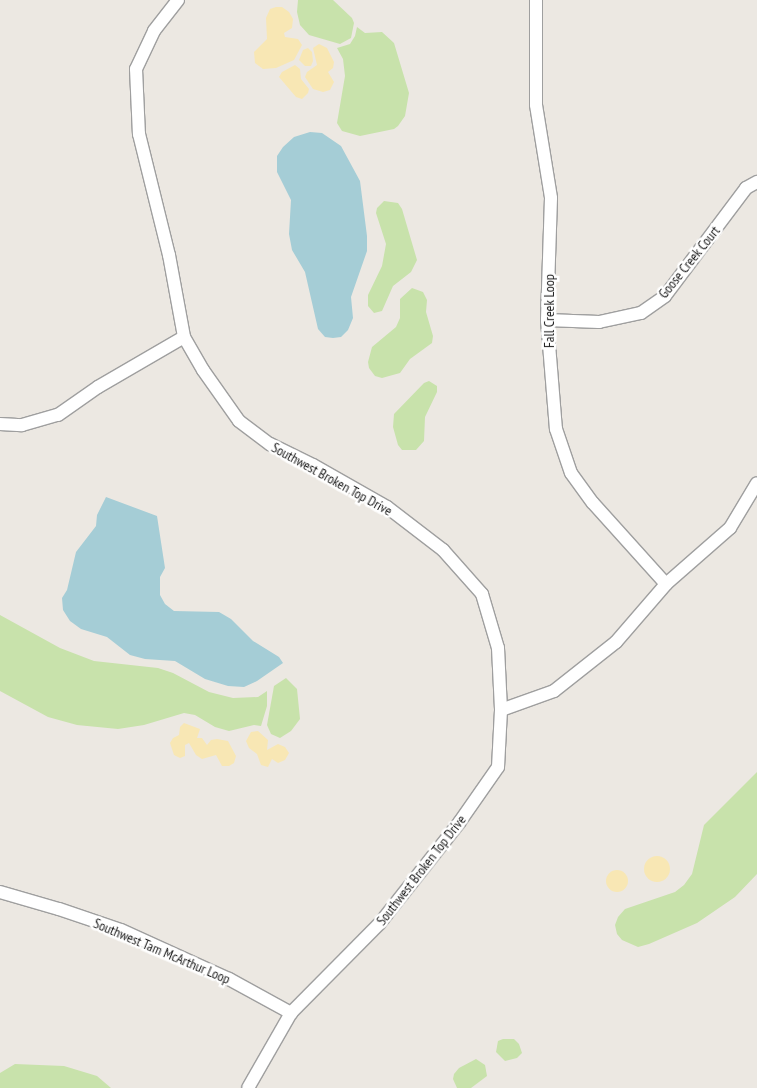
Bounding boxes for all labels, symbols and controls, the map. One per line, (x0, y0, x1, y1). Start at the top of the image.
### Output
street label: Goose Creek Court (655, 222, 723, 302)
street label: Fall Creek Loop (541, 274, 557, 348)
street label: Southwest Broken Top Drive (269, 439, 395, 519)
street label: Southwest Broken Top Drive (373, 811, 469, 929)
street label: Southwest Tam McArthur Loop (91, 914, 233, 988)

